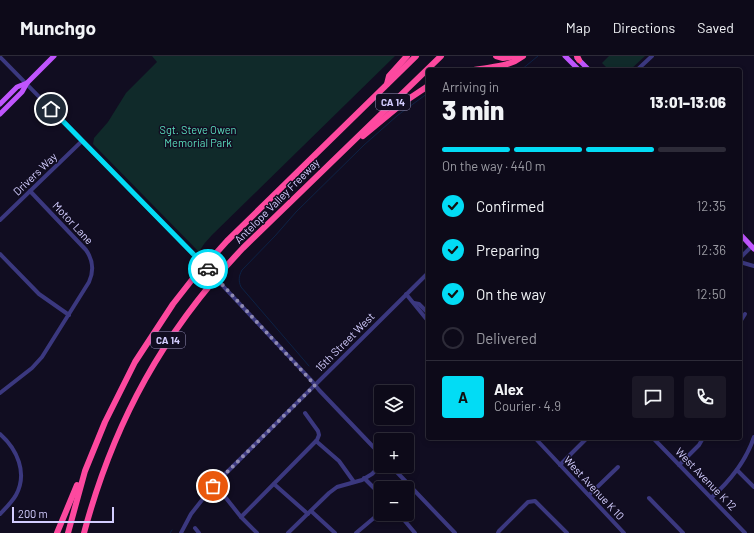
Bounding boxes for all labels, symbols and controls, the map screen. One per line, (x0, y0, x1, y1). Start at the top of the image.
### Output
text: Munchgo (20, 16, 96, 39)
text: Map (566, 19, 591, 36)
text: Directions (613, 19, 675, 36)
text: Saved (697, 19, 734, 36)
text: Arriving in (442, 79, 499, 95)
pin (34, 92, 68, 126)
text: 13:01–13:06 (650, 93, 726, 111)
road number: CA 14 (376, 94, 410, 110)
text: 3 min (442, 94, 504, 125)
icon: home (40, 98, 62, 120)
park label: Sgt. Steve Owen Memorial Park (159, 123, 237, 149)
street label: Drivers Way (10, 150, 59, 198)
street label: Antelope Valley Freeway (232, 156, 322, 246)
text: On the way · 440 m (442, 158, 546, 174)
icon: check (442, 195, 464, 217)
text: Confirmed (476, 197, 544, 215)
text: 12:35 (697, 198, 726, 214)
street label: Motor Lane (50, 199, 96, 247)
icon: check (442, 239, 464, 261)
text: Preparing (476, 241, 540, 259)
text: 12:36 (697, 242, 726, 258)
courier (188, 249, 228, 289)
icon: car (197, 258, 219, 280)
icon: check (442, 283, 464, 305)
text: On the way (476, 285, 546, 303)
text: 12:50 (696, 286, 726, 302)
street label: 15th Street West (312, 309, 377, 374)
text: Delivered (476, 329, 537, 347)
road number: CA 14 (151, 332, 185, 348)
button: chat (632, 376, 674, 418)
button: phone (684, 376, 726, 418)
text: Alex (494, 380, 524, 398)
map controls (374, 385, 414, 521)
button: layers (374, 385, 414, 425)
text: A (458, 388, 468, 406)
text: Courier · 4.9 (494, 398, 561, 414)
button: + (374, 433, 414, 473)
street label: West Avenue K 12 (673, 445, 740, 513)
street label: West Avenue K 10 (561, 453, 627, 522)
pin (196, 469, 230, 503)
icon: bag (202, 475, 224, 497)
button: − (374, 481, 414, 521)
scale bar (12, 505, 114, 524)
text: 200 m (18, 507, 48, 520)

